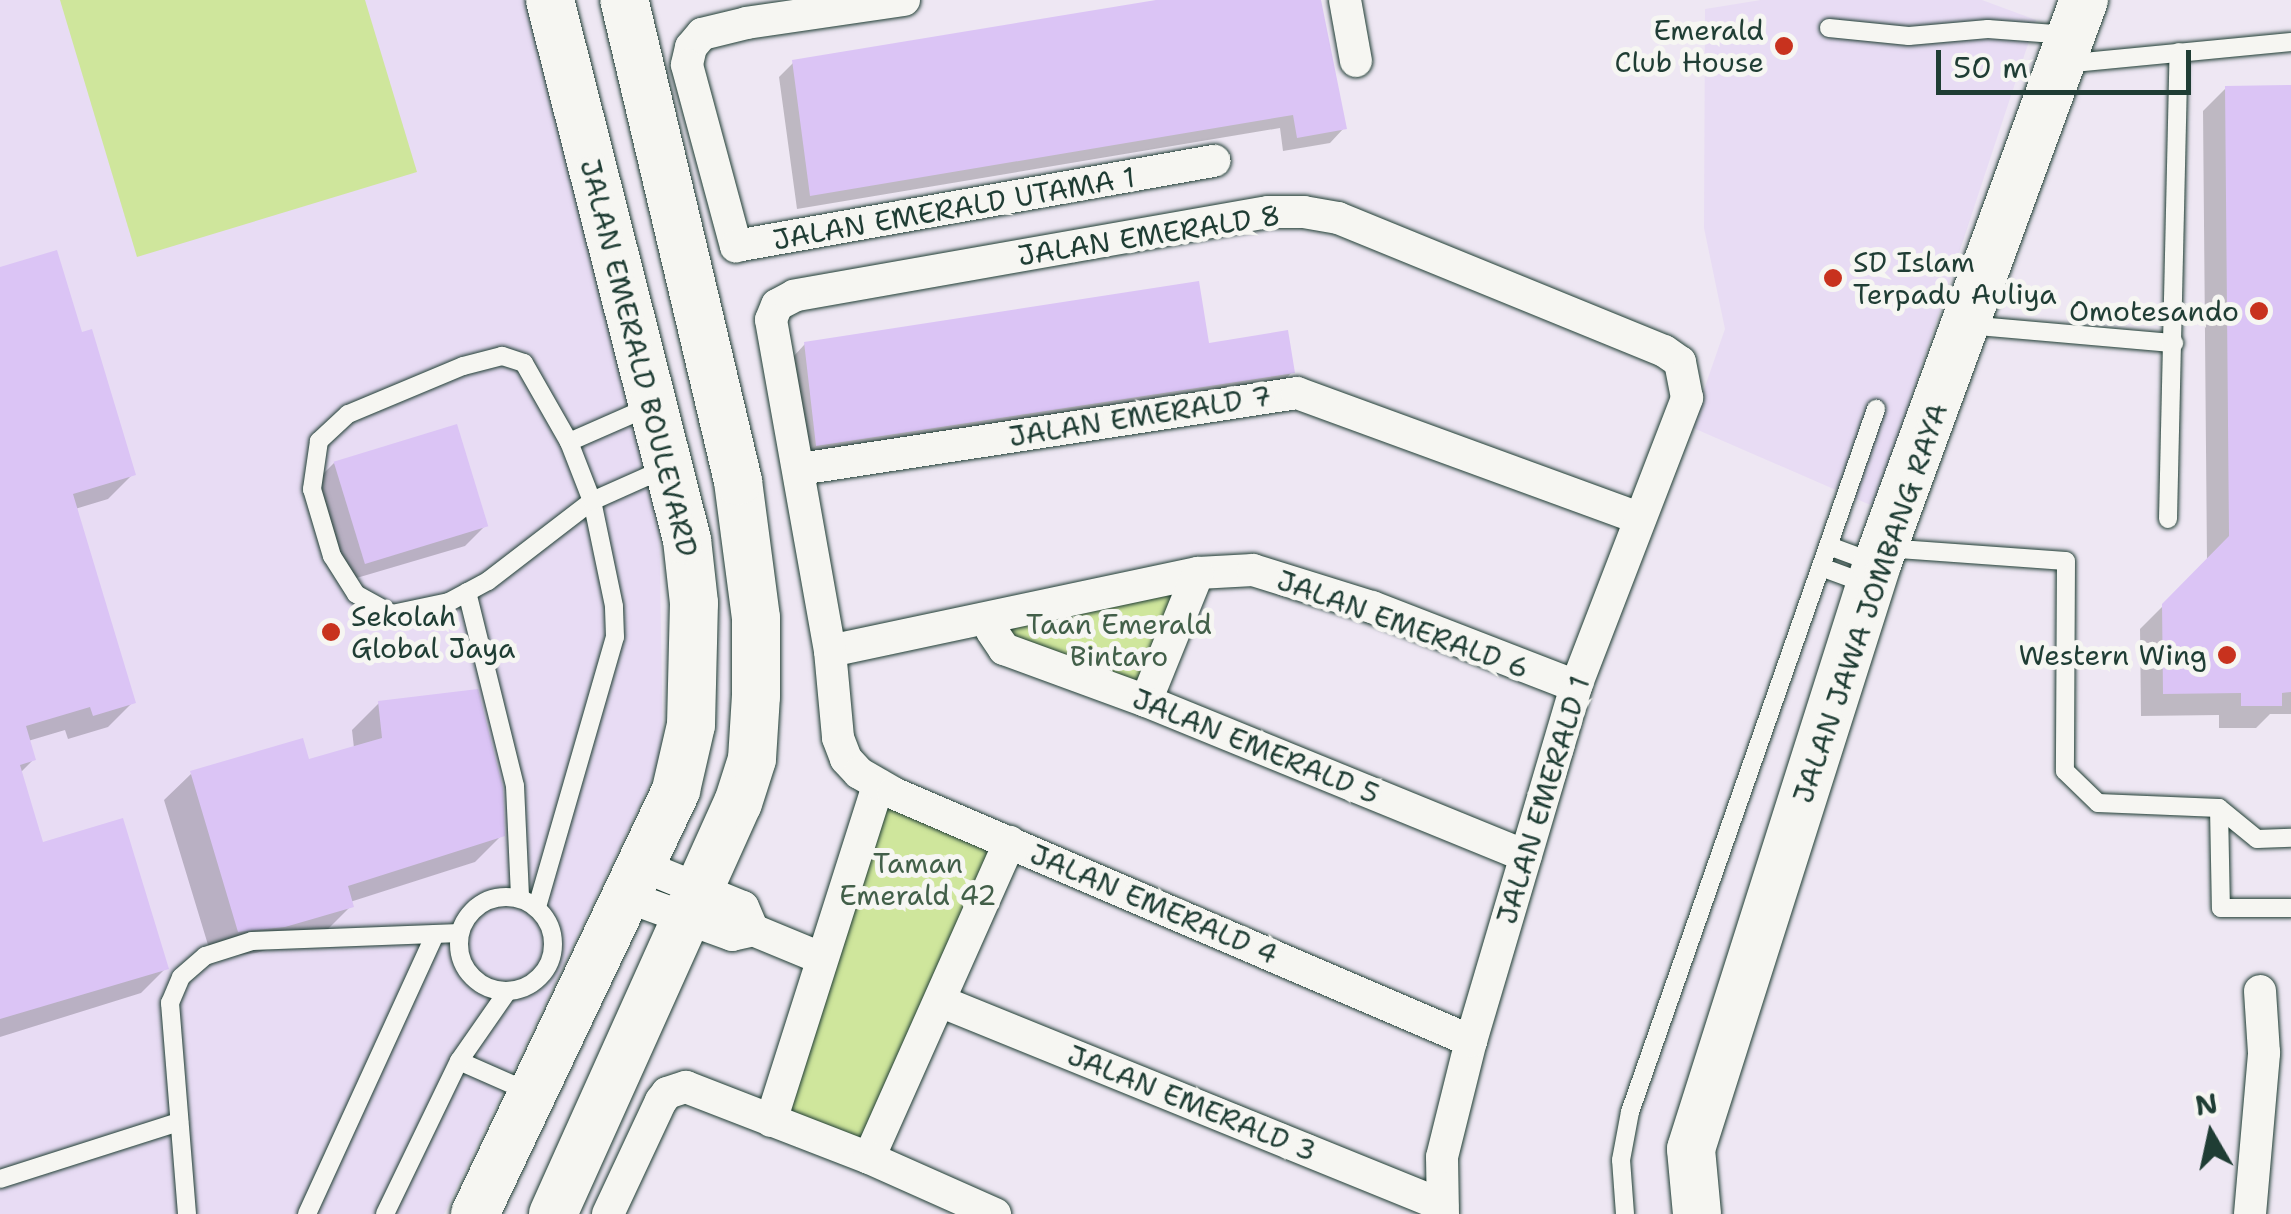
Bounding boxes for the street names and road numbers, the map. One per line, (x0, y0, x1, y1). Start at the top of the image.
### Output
street label: JALAN EMERALD BOULEVARD (573, 156, 705, 560)
street label: JALAN EMERALD UTAMA 1 (770, 160, 1138, 256)
street label: JALAN EMERALD 8 (1015, 198, 1283, 272)
street label: JALAN EMERALD 7 (1006, 379, 1274, 453)
street label: JALAN JAWA JOMBANG RAYA (1786, 399, 1954, 807)
street label: JALAN EMERALD 6 (1273, 563, 1533, 685)
street label: JALAN EMERALD 1 (1489, 672, 1597, 928)
street label: JALAN EMERALD 5 (1128, 681, 1384, 811)
street label: JALAN EMERALD 4 (1025, 837, 1283, 971)
street label: JALAN EMERALD 3 (1063, 1038, 1321, 1168)

